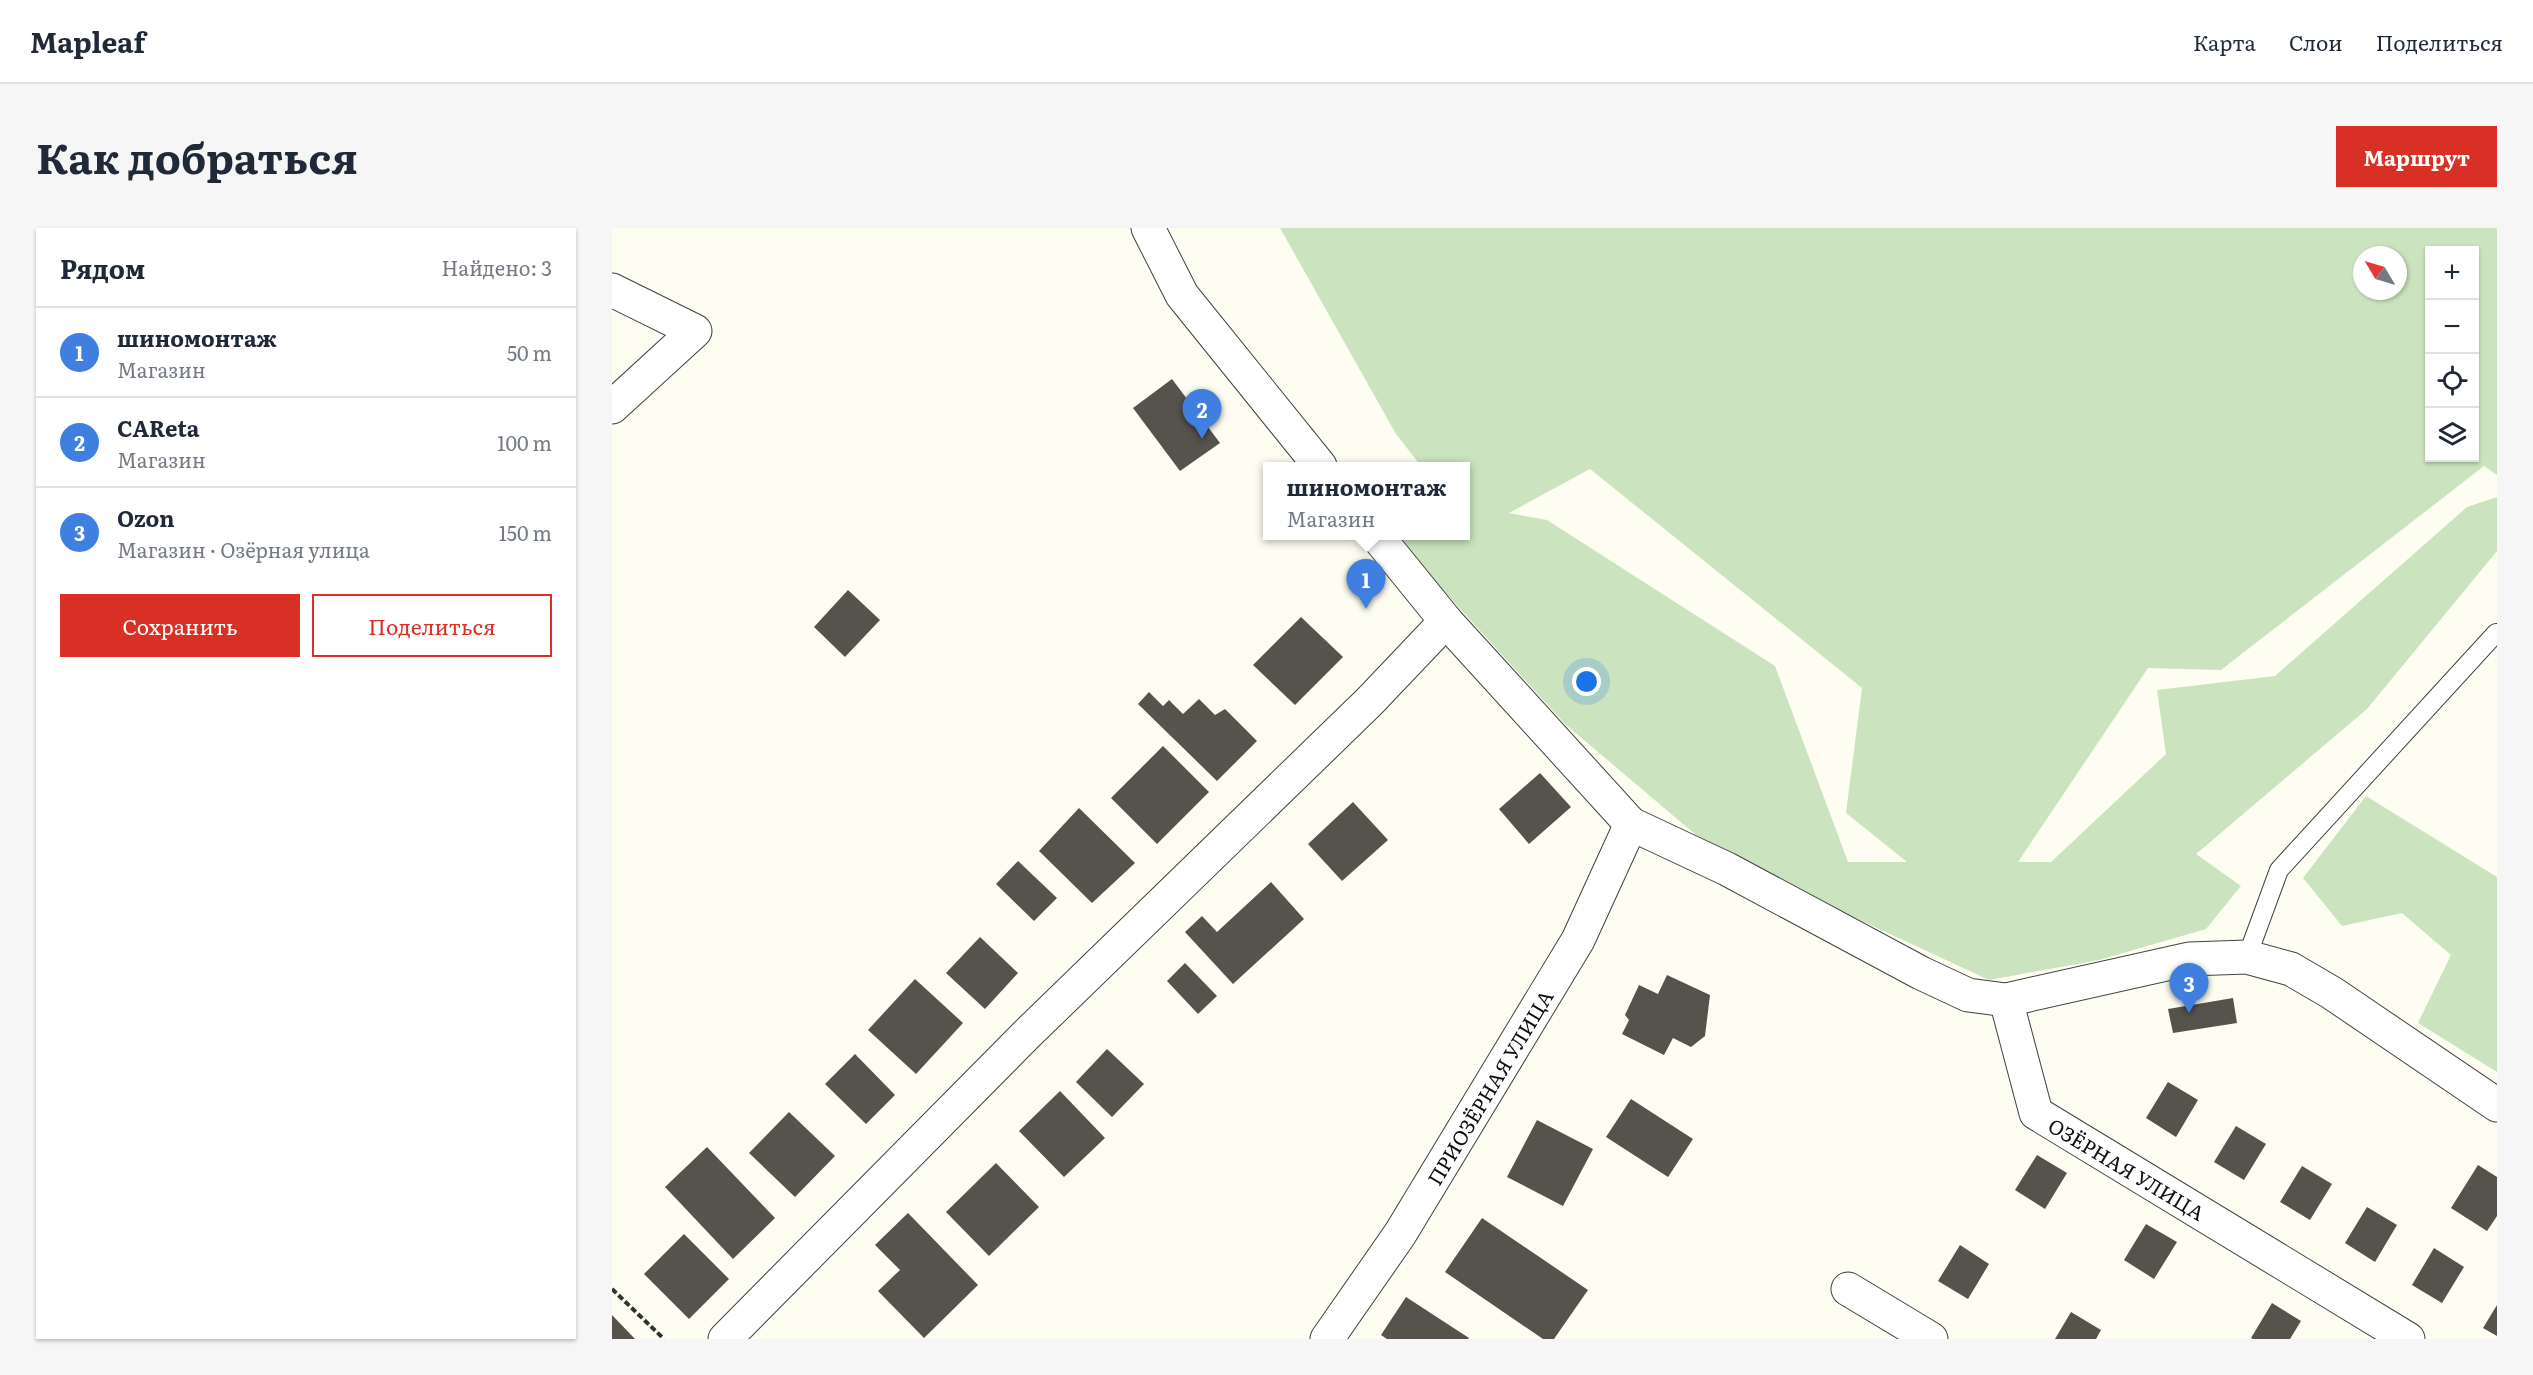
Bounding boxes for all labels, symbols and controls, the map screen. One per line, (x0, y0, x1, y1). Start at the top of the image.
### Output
text: Mapleaf (30, 20, 145, 62)
text: Карта (2193, 26, 2256, 57)
text: Слои (2289, 26, 2343, 57)
text: Поделиться (2376, 26, 2503, 57)
text: Как добраться (36, 125, 358, 187)
button: Маршрут (2336, 126, 2497, 187)
north arrow (2353, 246, 2407, 300)
map controls (2425, 246, 2479, 462)
button: + (2425, 246, 2479, 300)
text: Рядом (60, 248, 145, 287)
text: Найдено: 3 (442, 252, 552, 282)
button: − (2425, 300, 2479, 354)
text: шиномонтаж (117, 321, 277, 354)
text: 1 (75, 337, 84, 367)
text: 50 m (507, 337, 552, 367)
text: Магазин (117, 354, 206, 384)
button: locate (2425, 354, 2479, 408)
pin: 2 (1182, 390, 1222, 439)
button: layers (2425, 408, 2479, 462)
text: CAReta (117, 411, 199, 444)
text: 2 (74, 427, 85, 457)
text: 100 m (497, 427, 552, 457)
text: Магазин (117, 444, 206, 474)
popup (1263, 462, 1470, 540)
text: шиномонтаж (1287, 470, 1446, 503)
text: Ozon (117, 501, 174, 534)
text: Магазин (1287, 503, 1375, 533)
text: 3 (74, 517, 85, 547)
text: 150 m (499, 517, 552, 547)
text: Магазин · Озёрная улица (117, 534, 370, 564)
pin: 1 (1346, 560, 1386, 609)
button: Сохранить (60, 594, 300, 657)
button: Поделиться (312, 594, 552, 657)
your location (1572, 667, 1601, 696)
pin: 3 (2170, 964, 2208, 1013)
street label: ПРИОЗЁРНАЯ УЛИЦА (1419, 983, 1560, 1190)
street label: ОЗЁРНАЯ УЛИЦА (2043, 1109, 2211, 1227)

